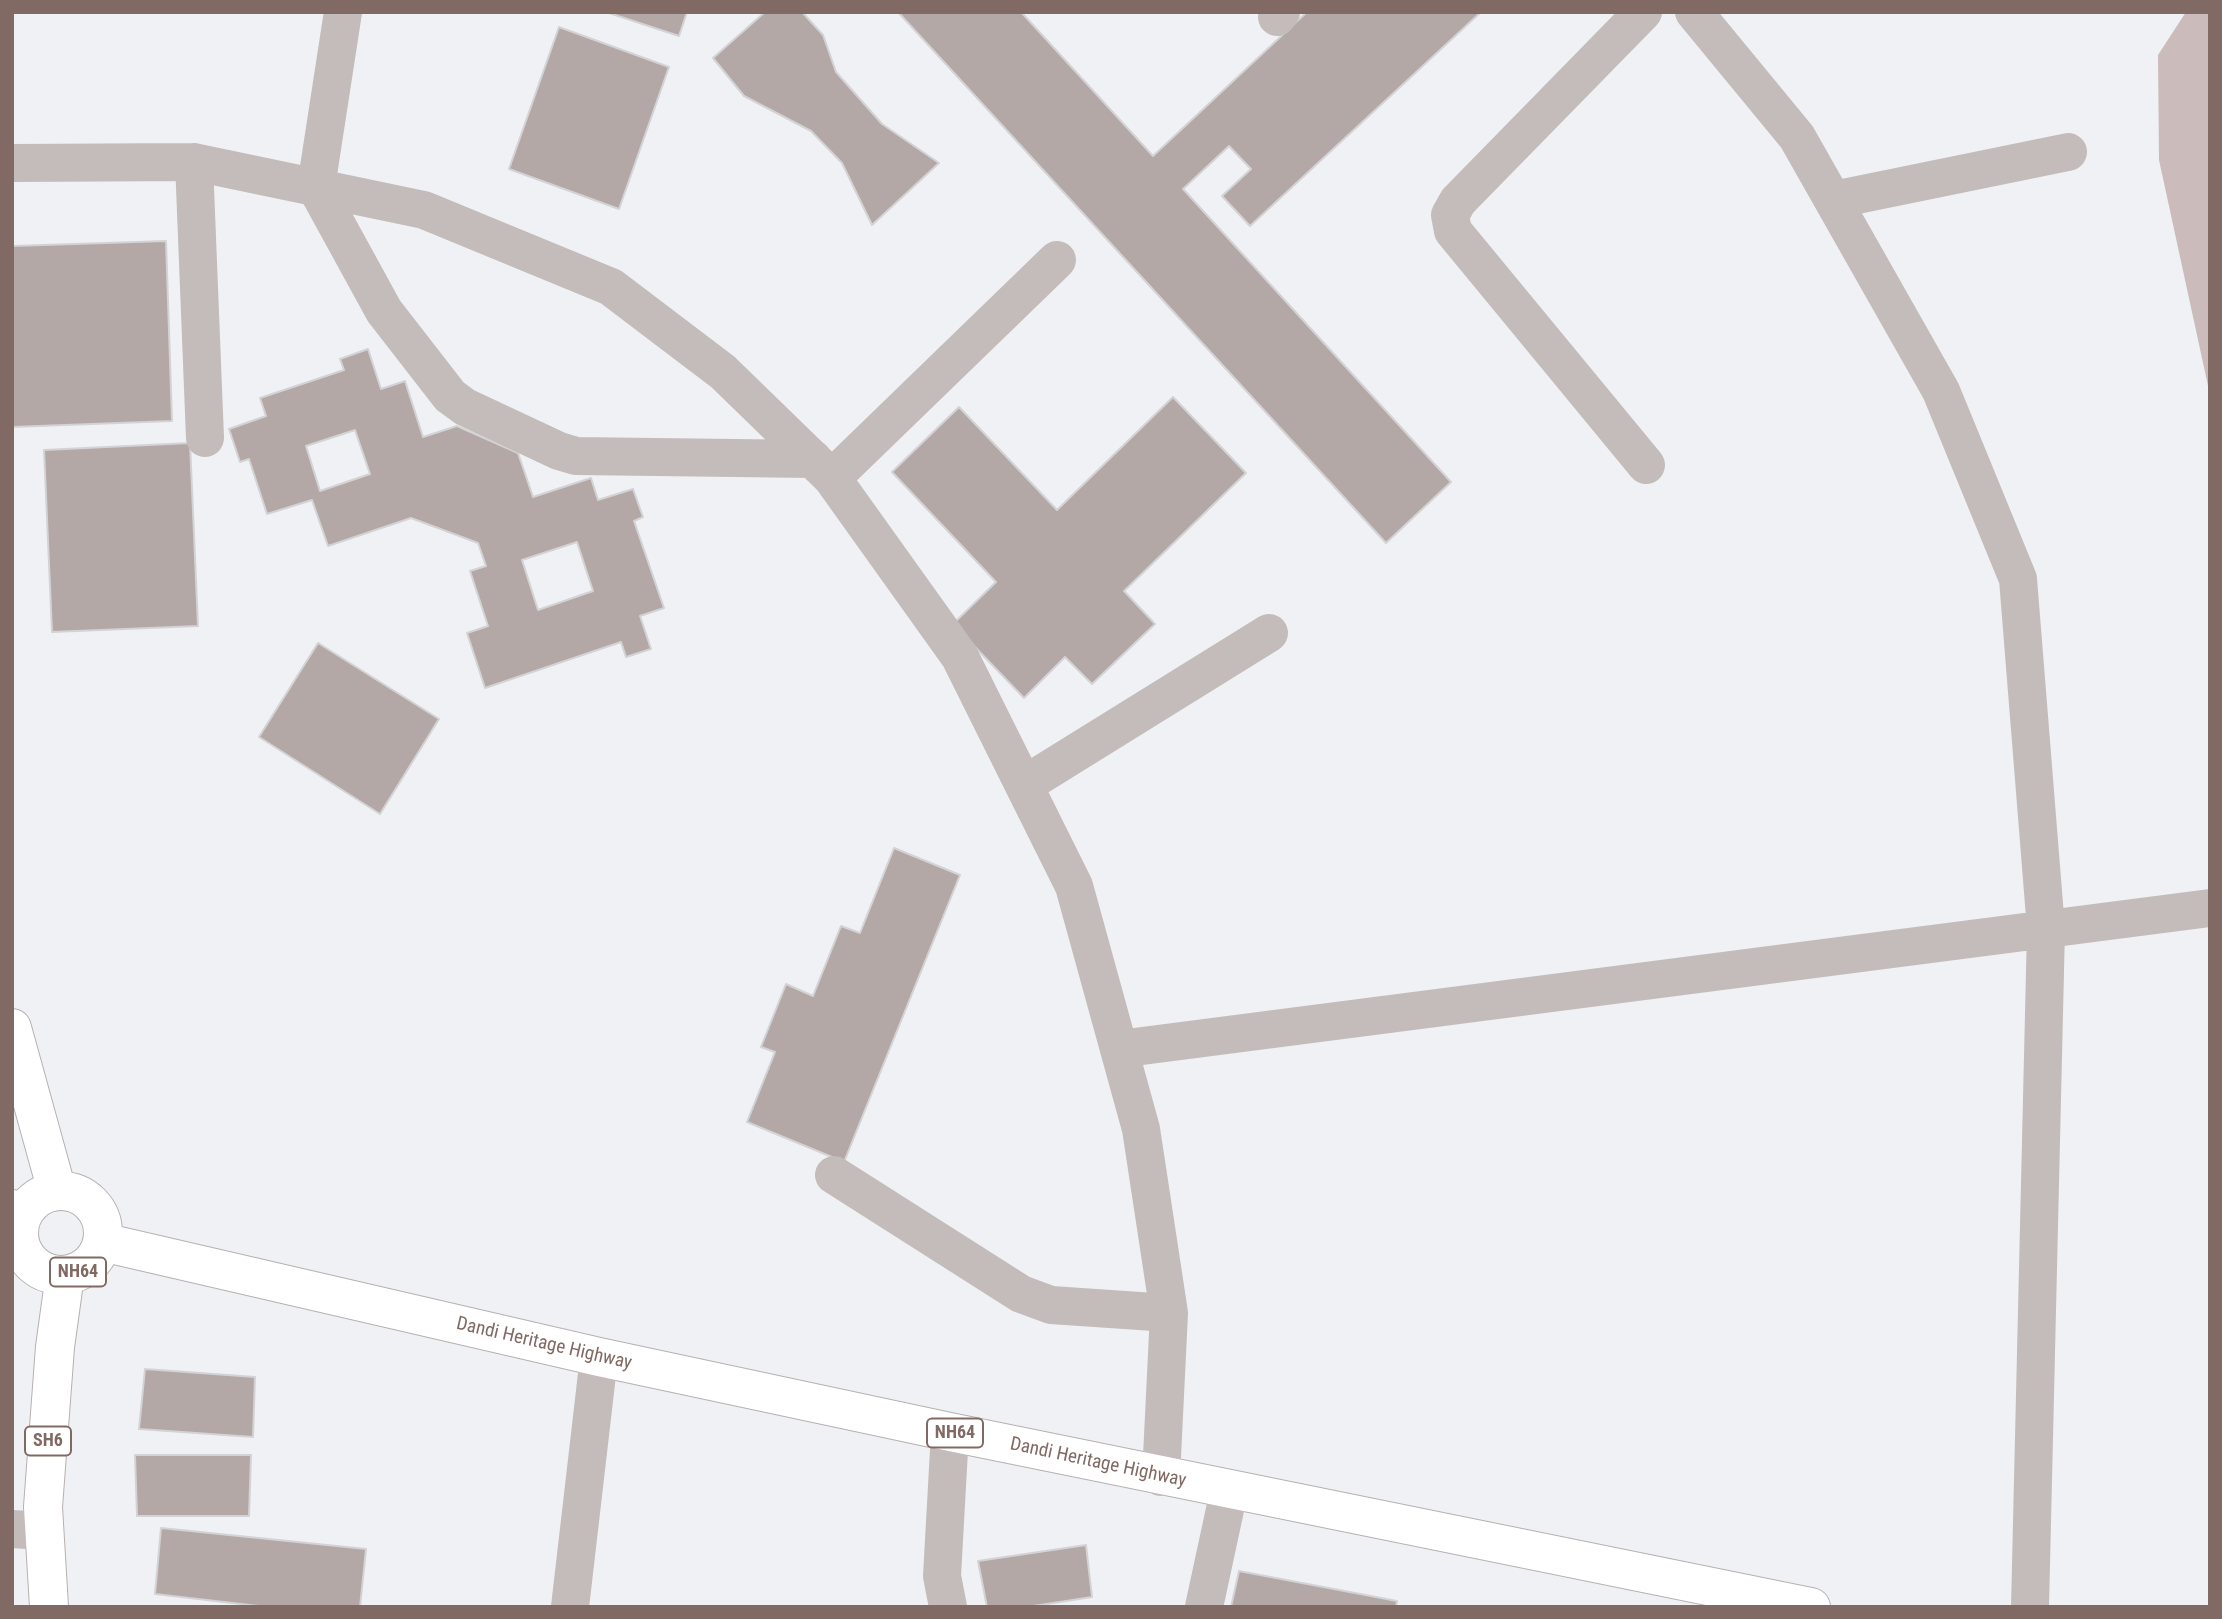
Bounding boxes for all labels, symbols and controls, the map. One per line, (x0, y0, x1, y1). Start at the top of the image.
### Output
road number: NH64 (50, 1258, 106, 1287)
street label: Dandi Heritage Highway (454, 1313, 634, 1375)
road number: NH64 (927, 1418, 983, 1448)
road number: SH6 (25, 1426, 71, 1456)
street label: Dandi Heritage Highway (1008, 1433, 1188, 1493)

